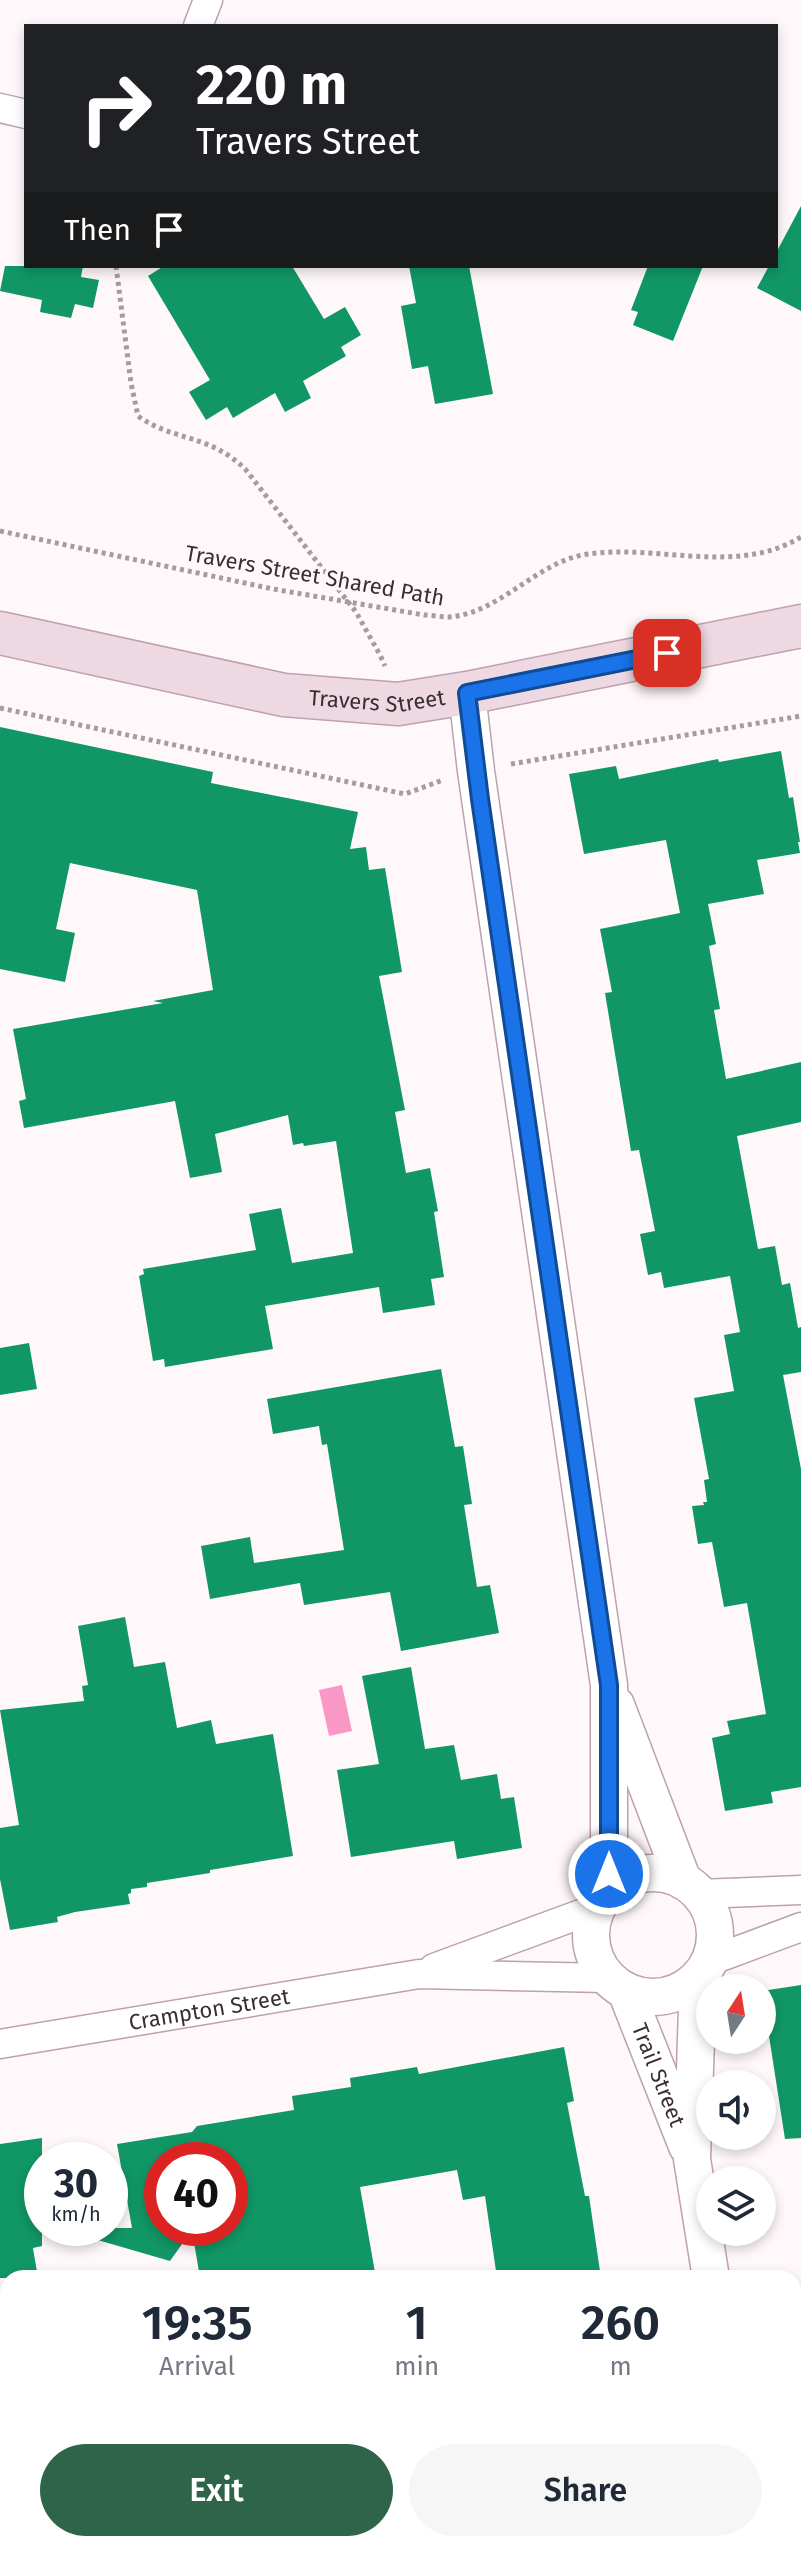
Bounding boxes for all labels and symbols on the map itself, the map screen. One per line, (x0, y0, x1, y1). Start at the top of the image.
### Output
street label: Travers Street Shared Path (183, 539, 447, 612)
pin (633, 619, 701, 687)
street label: Travers Street (308, 684, 447, 718)
position arrow (567, 1832, 651, 1916)
north arrow (696, 1974, 776, 2054)
street label: Crampton Street (127, 1983, 292, 2036)
street label: Trail Street (626, 2019, 691, 2130)
speed limit sign: 40 (144, 2142, 248, 2246)

